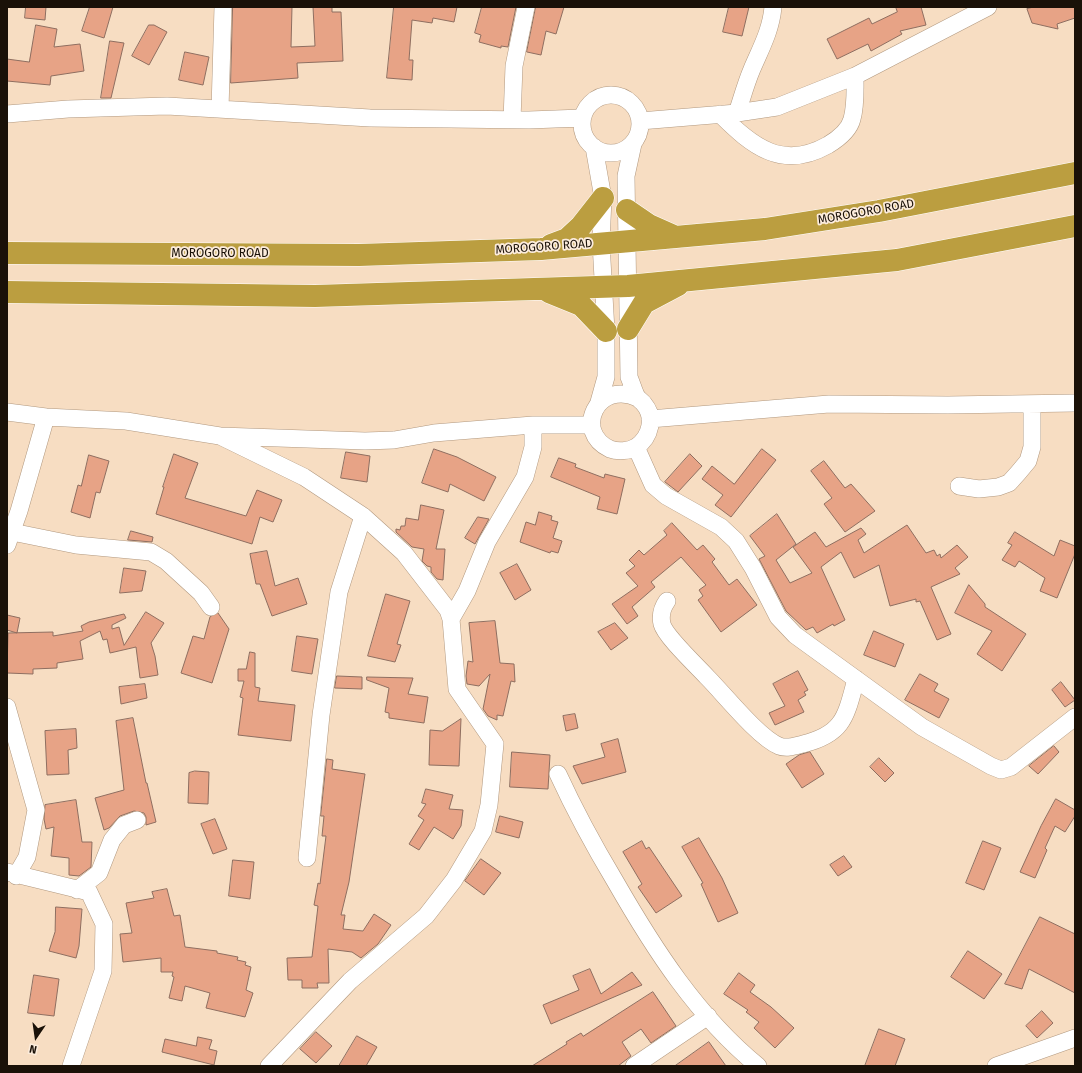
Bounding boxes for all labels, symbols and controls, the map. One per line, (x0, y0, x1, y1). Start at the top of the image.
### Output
street label: MOROGORO ROAD (817, 196, 915, 228)
street label: MOROGORO ROAD (495, 236, 593, 258)
street label: MOROGORO ROAD (171, 247, 269, 261)
north arrow (16, 1017, 56, 1057)
text: N (28, 1042, 38, 1056)

